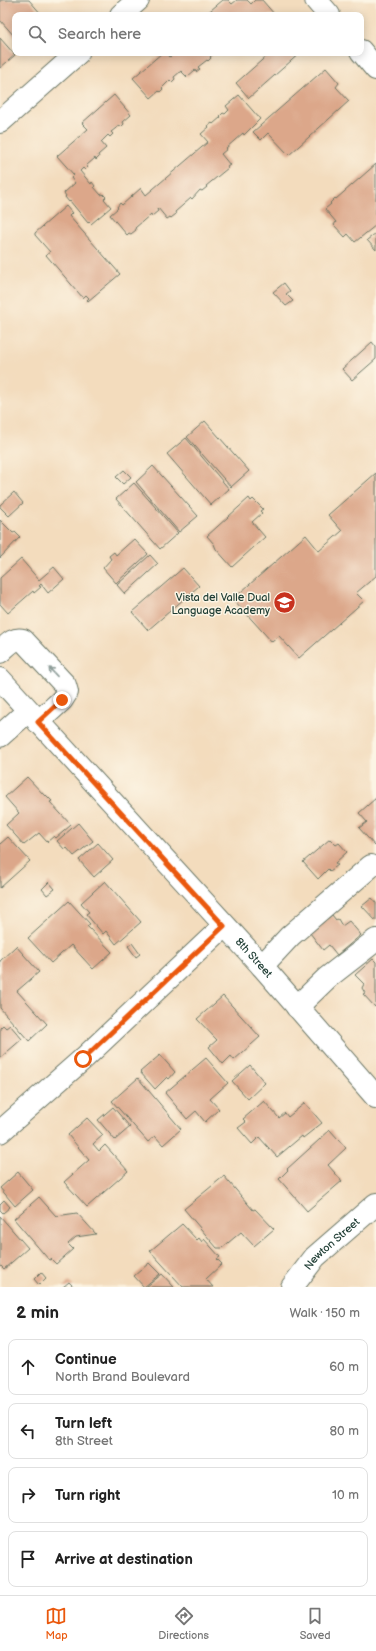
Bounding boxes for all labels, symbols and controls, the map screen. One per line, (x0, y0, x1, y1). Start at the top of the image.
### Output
search box (12, 12, 364, 56)
icon: search (26, 23, 48, 45)
text: Search here (58, 25, 141, 44)
school or university icon: Vista del Valle Dual Language Academy (272, 590, 298, 616)
place label: Vista del Valle Dual Language Academy (172, 591, 270, 617)
one-way arrow (48, 667, 58, 677)
route end (53, 691, 71, 709)
street label: 8th Street (233, 935, 275, 981)
route start (74, 1050, 92, 1068)
street label: Newton Street (302, 1215, 363, 1273)
text: 2 min (16, 1303, 59, 1323)
text: Walk · 150 m (289, 1305, 360, 1321)
text: Continue (55, 1350, 117, 1369)
icon: ahead (17, 1356, 39, 1378)
text: 60 m (329, 1359, 359, 1375)
text: North Brand Boulevard (55, 1369, 190, 1385)
text: Turn left (55, 1414, 112, 1433)
icon: left (17, 1420, 39, 1442)
text: 80 m (330, 1423, 359, 1439)
text: 8th Street (55, 1433, 113, 1449)
icon: right (17, 1484, 39, 1506)
text: Turn right (55, 1486, 120, 1505)
text: 10 m (332, 1487, 359, 1503)
icon: arrive (17, 1548, 39, 1570)
text: Arrive at destination (55, 1550, 193, 1569)
tab: Map (45, 1605, 68, 1642)
tab: Directions (158, 1605, 209, 1642)
tab: Saved (300, 1605, 331, 1642)

